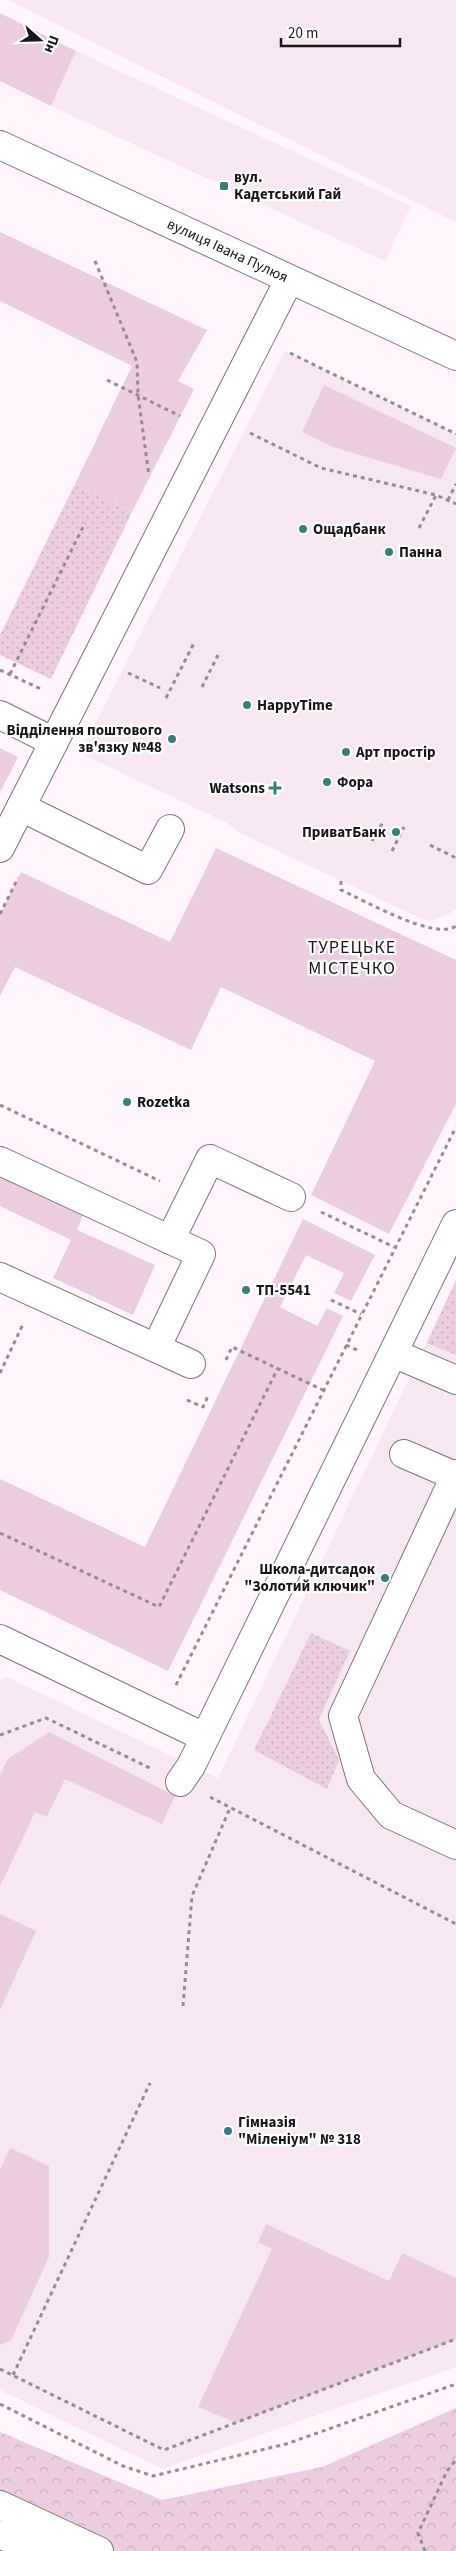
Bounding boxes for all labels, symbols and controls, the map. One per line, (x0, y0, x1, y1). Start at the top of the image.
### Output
north arrow (15, 15, 65, 65)
scale bar (281, 15, 400, 47)
text: 20 m (288, 23, 318, 44)
text: Пн (39, 32, 64, 56)
place label: вул. Кадетський Гай (234, 167, 341, 205)
marker: вул. Кадетський Гай (218, 180, 230, 192)
street label: вулиця Івана Пулюя (164, 213, 292, 288)
place label: Ощадбанк (313, 519, 386, 540)
marker: Ощадбанк (297, 523, 309, 535)
place label: Панна (399, 542, 442, 563)
marker: Панна (383, 546, 395, 558)
place label: HappyTime (257, 695, 333, 716)
marker: HappyTime (241, 699, 253, 711)
place label: Відділення поштового зв'язку №48 (7, 720, 162, 758)
marker: Відділення поштового зв'язку №48 (166, 733, 178, 745)
place label: Арт простір (355, 742, 436, 763)
marker: Арт простір (340, 746, 352, 758)
place label: Фора (337, 772, 373, 793)
marker: Фора (321, 776, 333, 788)
place label: Watsons (210, 778, 265, 799)
marker: Watsons (269, 782, 281, 794)
place label: ПриватБанк (302, 822, 387, 843)
marker: ПриватБанк (390, 826, 402, 838)
district label: ТУРЕЦЬКЕ МІСТЕЧКО (308, 935, 396, 981)
place label: Rozetka (137, 1092, 190, 1113)
marker: Rozetka (121, 1096, 133, 1108)
place label: ТП-5541 (256, 1280, 311, 1301)
marker: ТП-5541 (240, 1284, 252, 1296)
place label: Школа-дитсадок "Золотий ключик" (244, 1559, 376, 1597)
marker: Школа-дитсадок "Золотий ключик" (379, 1572, 391, 1584)
place label: Гімназія "Міленіум" № 318 (238, 2112, 361, 2150)
marker: Гімназія "Міленіум" № 318 (222, 2125, 234, 2137)

